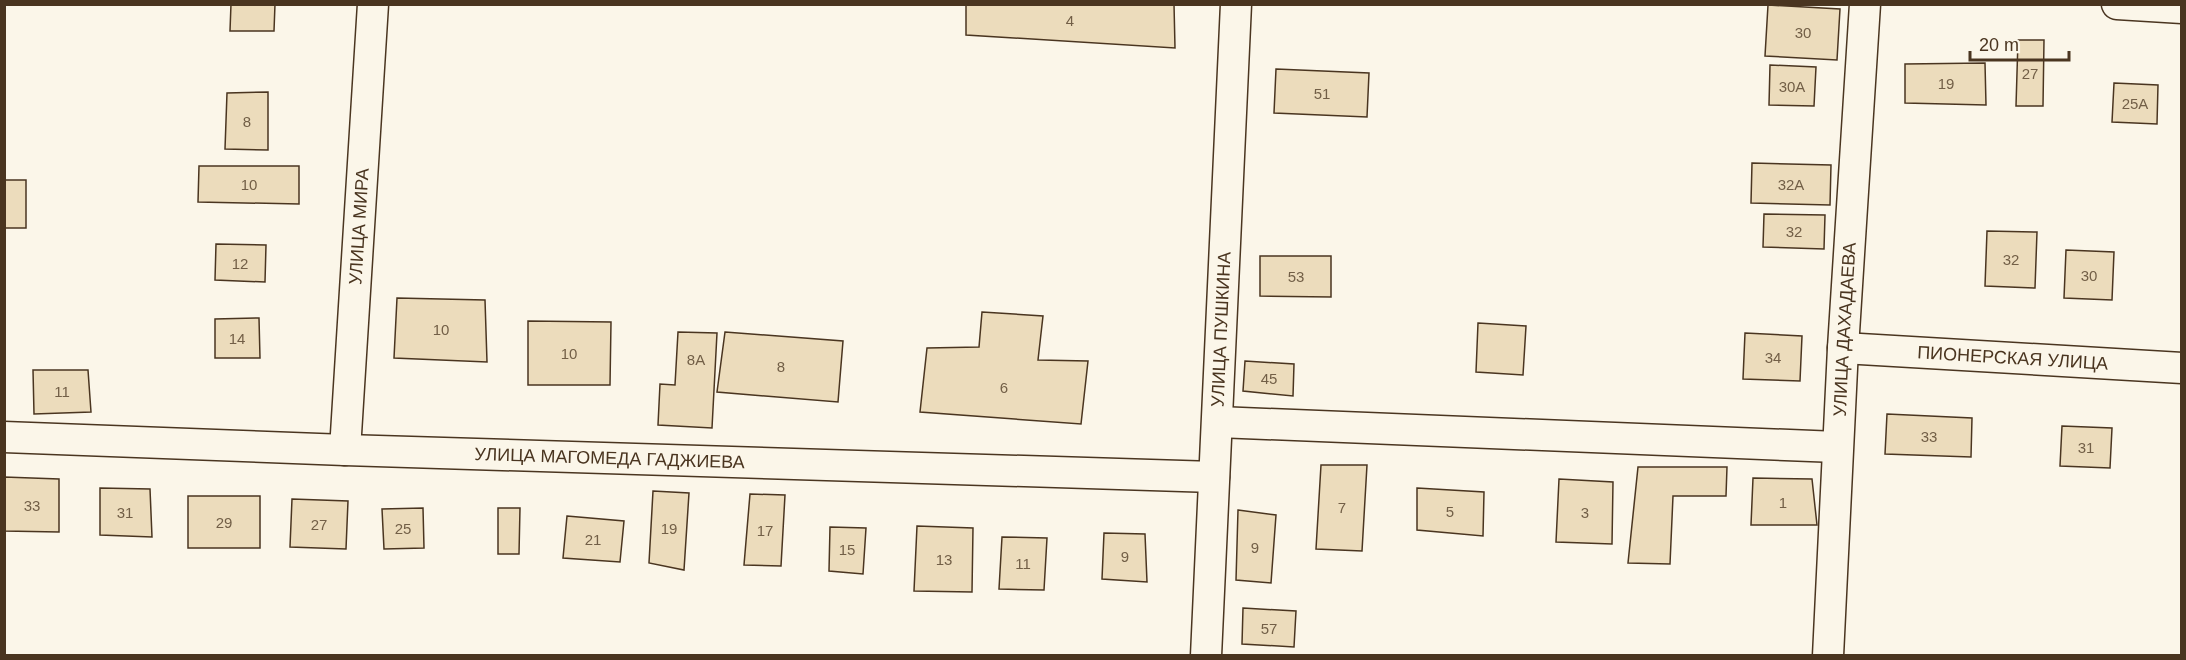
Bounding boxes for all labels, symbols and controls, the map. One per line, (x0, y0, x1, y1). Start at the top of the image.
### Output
house number: 4 (1066, 12, 1074, 29)
house number: 30 (1795, 24, 1811, 41)
scale bar (1970, 24, 2069, 62)
text: 20 m (1979, 35, 2019, 55)
house number: 27 (2022, 65, 2038, 82)
house number: 19 (1938, 75, 1954, 92)
house number: 30А (1779, 78, 1805, 95)
house number: 51 (1314, 85, 1330, 102)
house number: 25А (2122, 95, 2148, 112)
house number: 8 (243, 113, 251, 130)
street label: УЛИЦА МИРА (345, 168, 373, 285)
house number: 10 (241, 176, 257, 193)
house number: 32А (1778, 176, 1804, 193)
house number: 32 (1786, 223, 1802, 240)
street label: УЛИЦА ДАХАДАЕВА (1830, 242, 1860, 417)
street label: УЛИЦА ПУШКИНА (1207, 251, 1235, 407)
house number: 32 (2003, 251, 2019, 268)
house number: 12 (232, 255, 248, 272)
house number: 30 (2081, 267, 2097, 284)
house number: 53 (1288, 268, 1304, 285)
house number: 10 (433, 321, 449, 338)
house number: 14 (229, 330, 245, 347)
street label: ПИОНЕРСКАЯ УЛИЦА (1917, 342, 2109, 374)
house number: 10 (561, 345, 577, 362)
house number: 34 (1765, 349, 1781, 366)
house number: 8А (687, 351, 705, 368)
house number: 8 (777, 358, 785, 375)
house number: 45 (1261, 370, 1277, 387)
house number: 6 (1000, 379, 1008, 396)
house number: 11 (54, 383, 70, 400)
house number: 33 (1921, 428, 1937, 445)
house number: 31 (2078, 439, 2094, 456)
street label: УЛИЦА МАГОМЕДА ГАДЖИЕВА (474, 444, 745, 472)
house number: 1 (1779, 494, 1787, 511)
house number: 33 (24, 497, 40, 514)
house number: 7 (1338, 499, 1346, 516)
house number: 5 (1446, 503, 1454, 520)
house number: 31 (117, 504, 133, 521)
house number: 3 (1581, 504, 1589, 521)
house number: 29 (216, 514, 232, 531)
house number: 27 (311, 516, 327, 533)
house number: 25 (395, 520, 411, 537)
house number: 19 (661, 520, 677, 537)
house number: 17 (757, 522, 773, 539)
house number: 21 (585, 531, 601, 548)
house number: 9 (1251, 539, 1259, 556)
house number: 15 (839, 541, 855, 558)
house number: 9 (1121, 548, 1129, 565)
house number: 13 (936, 551, 952, 568)
house number: 11 (1015, 555, 1031, 572)
house number: 57 (1261, 620, 1277, 637)

